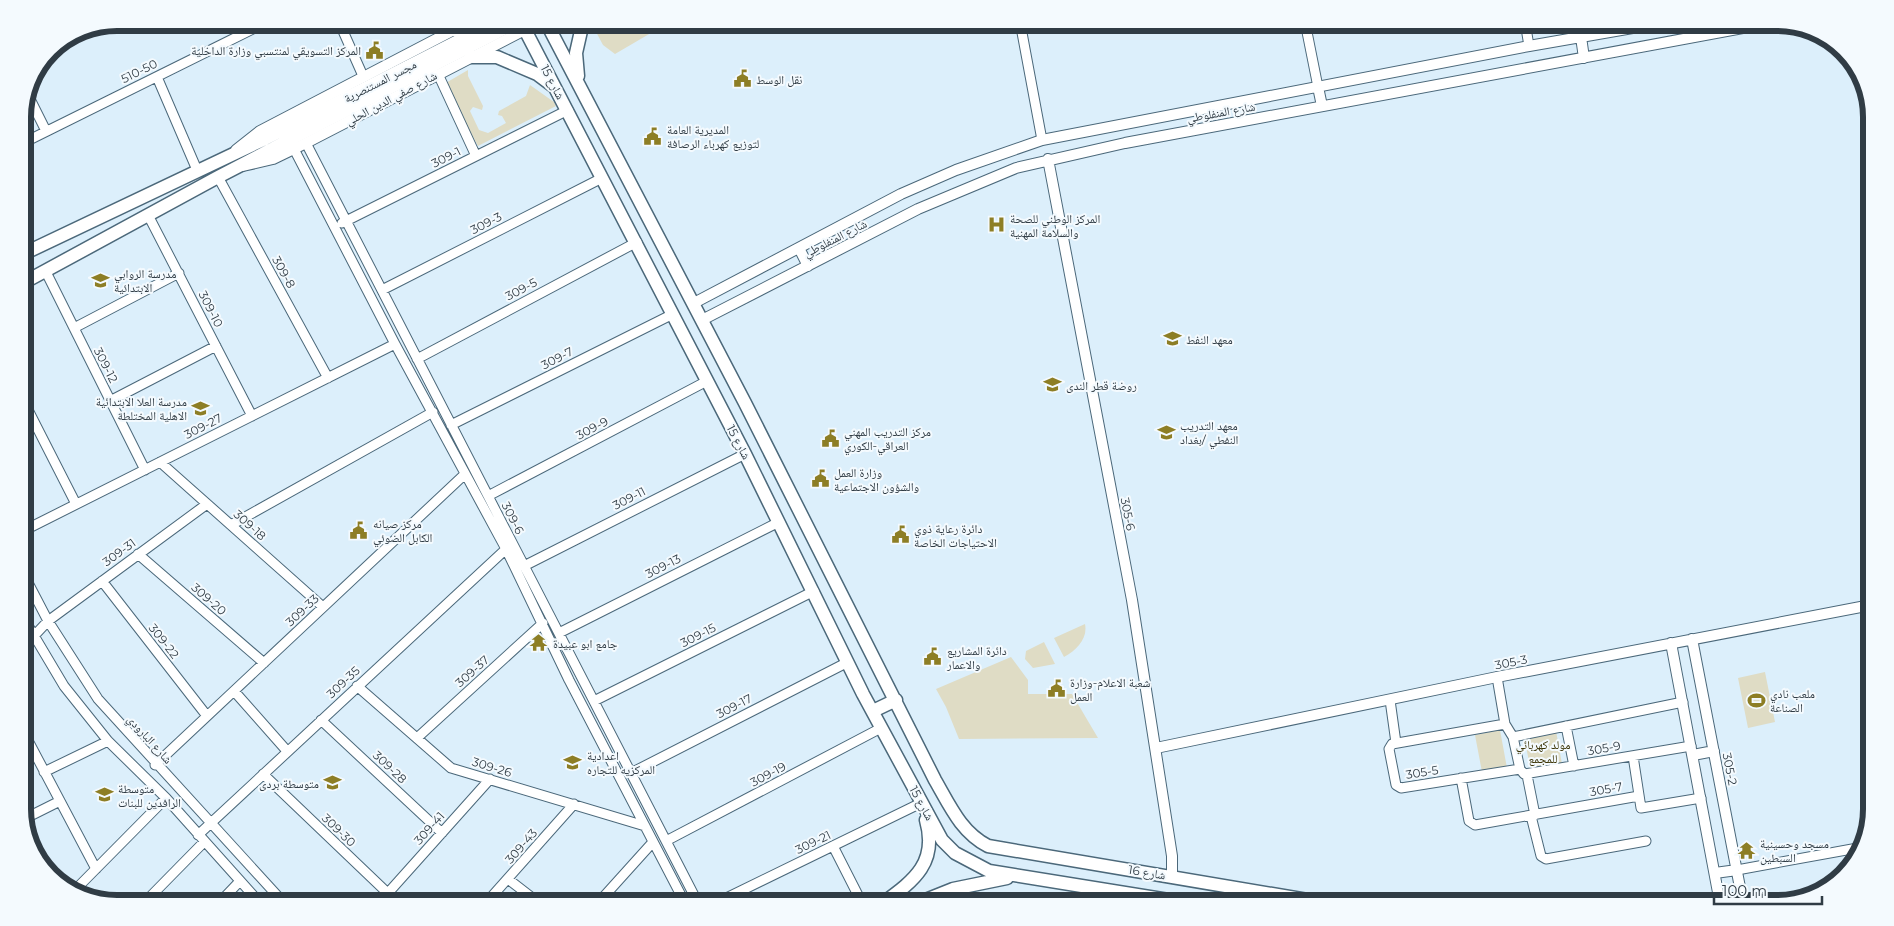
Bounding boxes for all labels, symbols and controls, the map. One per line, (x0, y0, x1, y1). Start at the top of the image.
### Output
public building icon: المركز التسويقي لمنتسبي وزارة الداخلية (365, 40, 385, 60)
place label: المركز التسويقي لمنتسبي وزارة الداخلية (191, 43, 361, 61)
street label: 510-50 (118, 56, 160, 86)
street label: مجسر المستنصرية (341, 56, 419, 106)
street label: شارع 15 (537, 62, 568, 102)
street label: شارع صفي الدين الحلي (343, 68, 441, 131)
public building icon: نقل الوسط (732, 69, 752, 89)
place label: نقل الوسط (756, 72, 802, 87)
street label: شارع المنفلوطي (1186, 99, 1257, 128)
place label: المديرية العامة لتوزيع كهرباء الرصافة (667, 122, 759, 151)
public building icon: المديرية العامة لتوزيع كهرباء الرصافة (643, 126, 663, 146)
street label: 309-1 (429, 143, 463, 171)
street label: 309-3 (468, 209, 504, 237)
place label: المركز الوطني للصحة والسلامة المهنية (1010, 211, 1100, 240)
hospital icon: المركز الوطني للصحة والسلامة المهنية (986, 215, 1006, 235)
street label: شارع المنفلوطي (801, 216, 871, 263)
street label: 309-8 (269, 253, 299, 291)
place label: مدرسة الروابي الابتدائية (114, 266, 177, 295)
school or university icon: مدرسة الروابي الابتدائية (90, 270, 110, 290)
street label: 309-5 (503, 274, 539, 303)
street label: 309-10 (196, 288, 227, 330)
school or university icon: معهد النفط (1162, 329, 1182, 349)
place label: معهد النفط (1186, 332, 1233, 347)
street label: 309-7 (539, 344, 575, 372)
street label: 309-12 (91, 345, 121, 385)
school or university icon: روضة قطر الندى (1042, 375, 1062, 395)
place label: روضة قطر الندى (1066, 378, 1137, 393)
place label: مدرسة العلا الابتدائية الاهلية المختلطة (96, 394, 187, 423)
school or university icon: مدرسة العلا الابتدائية الاهلية المختلطة (191, 398, 211, 418)
street label: 309-27 (182, 410, 224, 442)
street label: 309-9 (573, 413, 611, 443)
place label: معهد التدريب النفطي /بغداد (1180, 418, 1238, 450)
street label: شارع 15 (723, 422, 754, 462)
school or university icon: معهد التدريب النفطي /بغداد (1156, 422, 1176, 442)
place label: مركز التدريب المهني العراقي-الكوري (844, 424, 931, 456)
public building icon: مركز التدريب المهني العراقي-الكوري (820, 428, 840, 448)
place label: وزارة العمل والشؤون الاجتماعية (834, 465, 919, 494)
public building icon: وزارة العمل والشؤون الاجتماعية (810, 469, 830, 489)
street label: 309-11 (610, 483, 648, 513)
street label: 305-6 (1117, 496, 1139, 532)
street label: 309-6 (499, 499, 527, 537)
street label: 309-18 (231, 507, 270, 544)
place label: مركز صيانه الكابل الضوئي (373, 516, 433, 548)
public building icon: مركز صيانه الكابل الضوئي (349, 520, 369, 540)
place label: دائرة رعاية ذوي الاحتياجات الخاصة (914, 521, 997, 550)
public building icon: دائرة رعاية ذوي الاحتياجات الخاصة (890, 525, 910, 545)
street label: 309-31 (99, 535, 139, 569)
street label: 309-13 (643, 551, 683, 581)
street label: 309-20 (188, 580, 230, 618)
street label: 309-33 (282, 591, 322, 629)
street label: 309-15 (678, 620, 718, 650)
street label: 309-22 (146, 621, 182, 662)
temple icon: جامع ابو عبيدة (529, 633, 549, 653)
place label: جامع ابو عبيدة (553, 636, 618, 651)
place label: دائرة المشاريع والاعمار (946, 643, 1007, 672)
public building icon: دائرة المشاريع والاعمار (923, 647, 943, 667)
street label: 305-3 (1494, 651, 1529, 672)
street label: 309-37 (452, 652, 492, 690)
street label: 309-35 (323, 663, 363, 701)
place label: شعبة الاعلام-وزارة العمل (1070, 675, 1151, 704)
public building icon: شعبة الاعلام-وزارة العمل (1046, 679, 1066, 699)
place label: ملعب نادي الصناعة (1770, 686, 1815, 715)
sports icon: ملعب نادي الصناعة (1746, 690, 1766, 710)
street label: 309-17 (714, 691, 754, 721)
street label: شارع البارودي (122, 711, 176, 769)
park label: مولد كهربائي للمجمع (1516, 737, 1570, 766)
street label: 305-9 (1586, 738, 1622, 758)
street label: 309-28 (370, 748, 410, 787)
place label: اعدادية المركزيه للتجاره (587, 748, 655, 777)
street label: 305-2 (1720, 751, 1741, 787)
school or university icon: اعدادية المركزيه للتجاره (563, 752, 583, 772)
street label: 309-26 (470, 754, 514, 780)
street label: 309-19 (748, 758, 788, 790)
street label: 305-5 (1405, 762, 1440, 782)
school or university icon: متوسطة بردى (323, 773, 343, 793)
place label: متوسطة بردى (259, 776, 319, 791)
street label: 305-7 (1588, 779, 1624, 799)
place label: متوسطة الرافدين للبنات (118, 781, 181, 810)
street label: شارع 15 (906, 783, 938, 823)
school or university icon: متوسطة الرافدين للبنات (94, 785, 114, 805)
street label: 309-41 (410, 809, 448, 847)
street label: 309-30 (319, 810, 359, 850)
street label: 309-43 (502, 825, 540, 867)
street label: 309-21 (793, 827, 833, 857)
place label: مسجد وحسينية السبطين (1760, 836, 1829, 865)
temple icon: مسجد وحسينية السبطين (1736, 840, 1756, 860)
street label: شارع 16 (1127, 862, 1167, 883)
scale bar (1714, 874, 1822, 906)
text: 100 m (1722, 881, 1767, 900)

